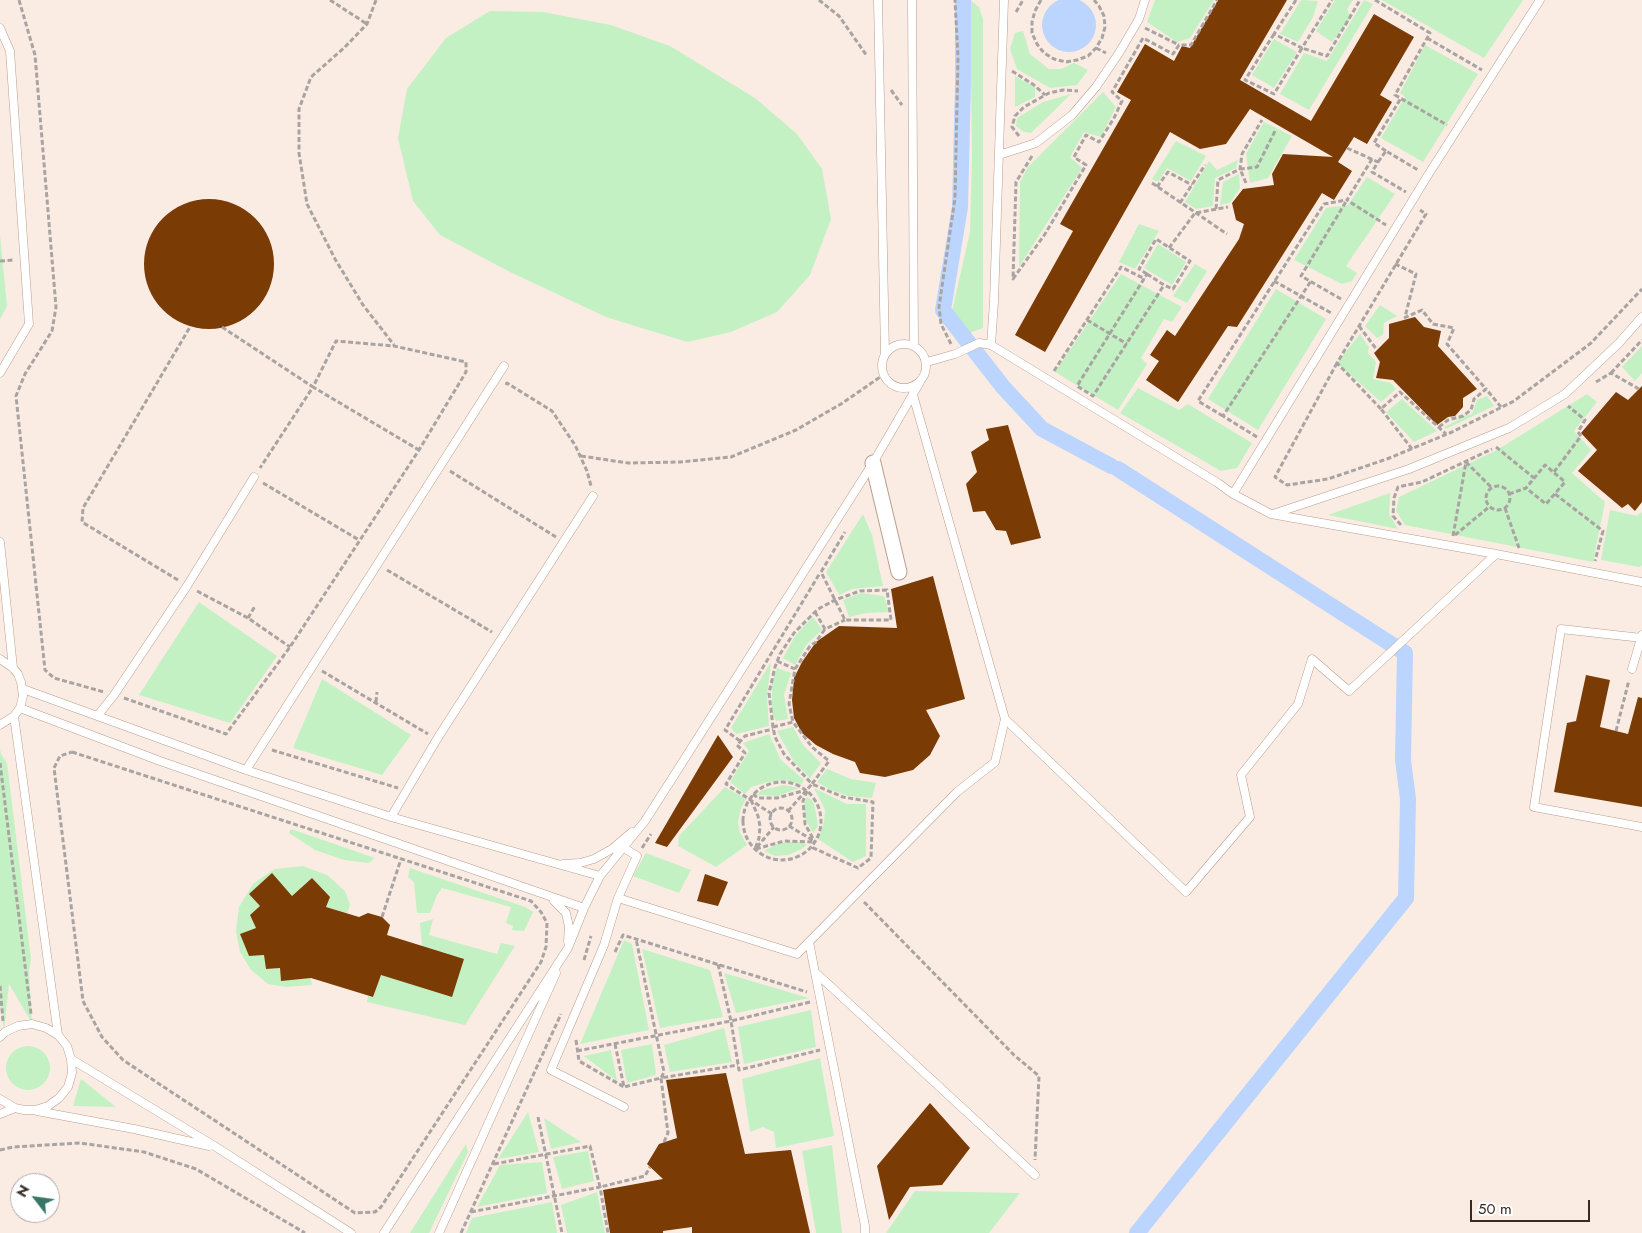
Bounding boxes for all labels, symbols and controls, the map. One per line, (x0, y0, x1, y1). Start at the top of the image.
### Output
north arrow (10, 1173, 60, 1223)
text: N (11, 1181, 34, 1201)
scale bar (1472, 1190, 1592, 1222)
text: 50 m (1478, 1198, 1512, 1220)

